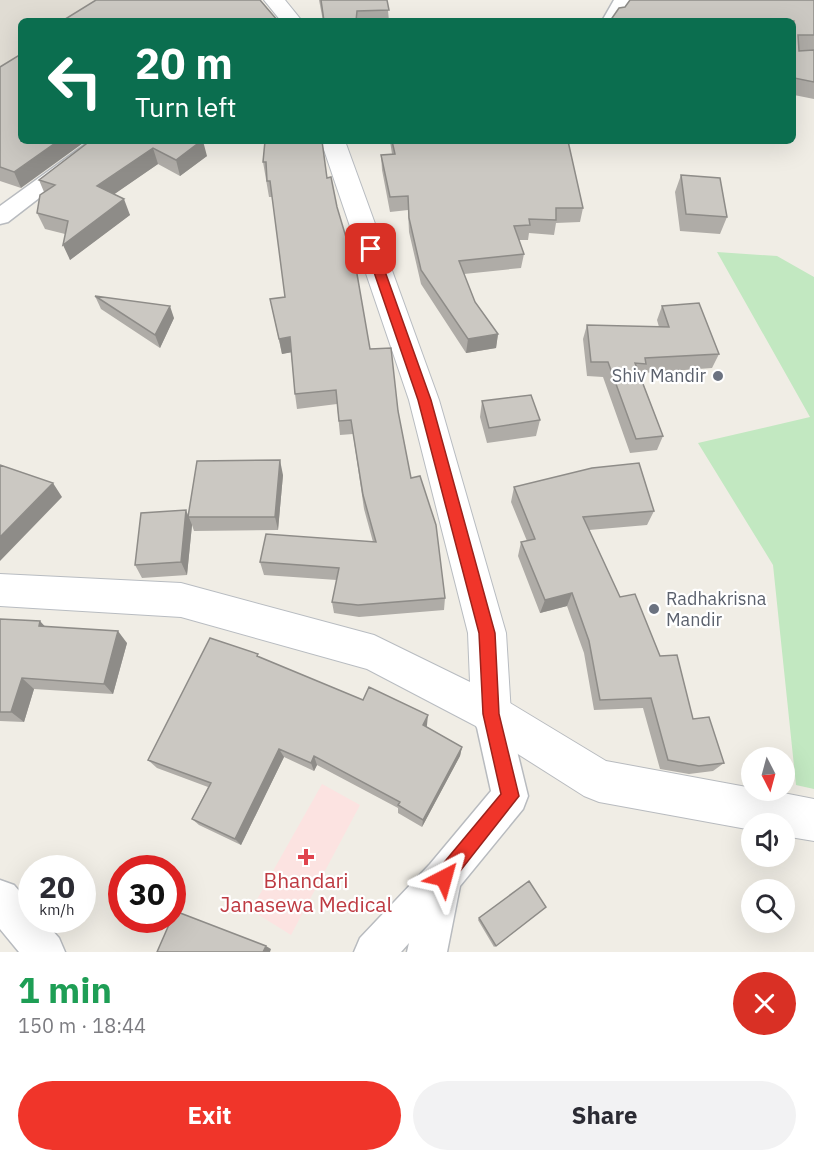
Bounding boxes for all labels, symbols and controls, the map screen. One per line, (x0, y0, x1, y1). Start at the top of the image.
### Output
text: 20 m (135, 36, 233, 91)
icon: left (36, 42, 114, 120)
text: Turn left (135, 89, 236, 124)
pin (345, 223, 396, 274)
icon: arrive (354, 232, 387, 265)
place label: Shiv Mandir (612, 364, 706, 387)
marker: Shiv Mandir (711, 369, 725, 383)
place label: Radhakrisna Mandir (666, 587, 767, 631)
marker: Radhakrisna Mandir (647, 602, 661, 616)
north arrow (741, 747, 795, 801)
map controls (741, 747, 795, 933)
button: sound (741, 813, 795, 867)
position arrow (412, 846, 476, 910)
marker: Bhandari Janasewa Medical (297, 848, 315, 866)
speed limit sign: 30 (108, 855, 186, 933)
place label: Bhandari Janasewa Medical (220, 866, 392, 918)
text: 20 (39, 867, 75, 906)
button: search (741, 879, 795, 933)
text: km/h (39, 900, 75, 919)
text: 1 min (18, 966, 112, 1013)
button: close (733, 972, 796, 1035)
text: 150 m · 18:44 (18, 1012, 146, 1039)
button: Exit (18, 1081, 401, 1150)
button: Share (413, 1081, 796, 1150)

